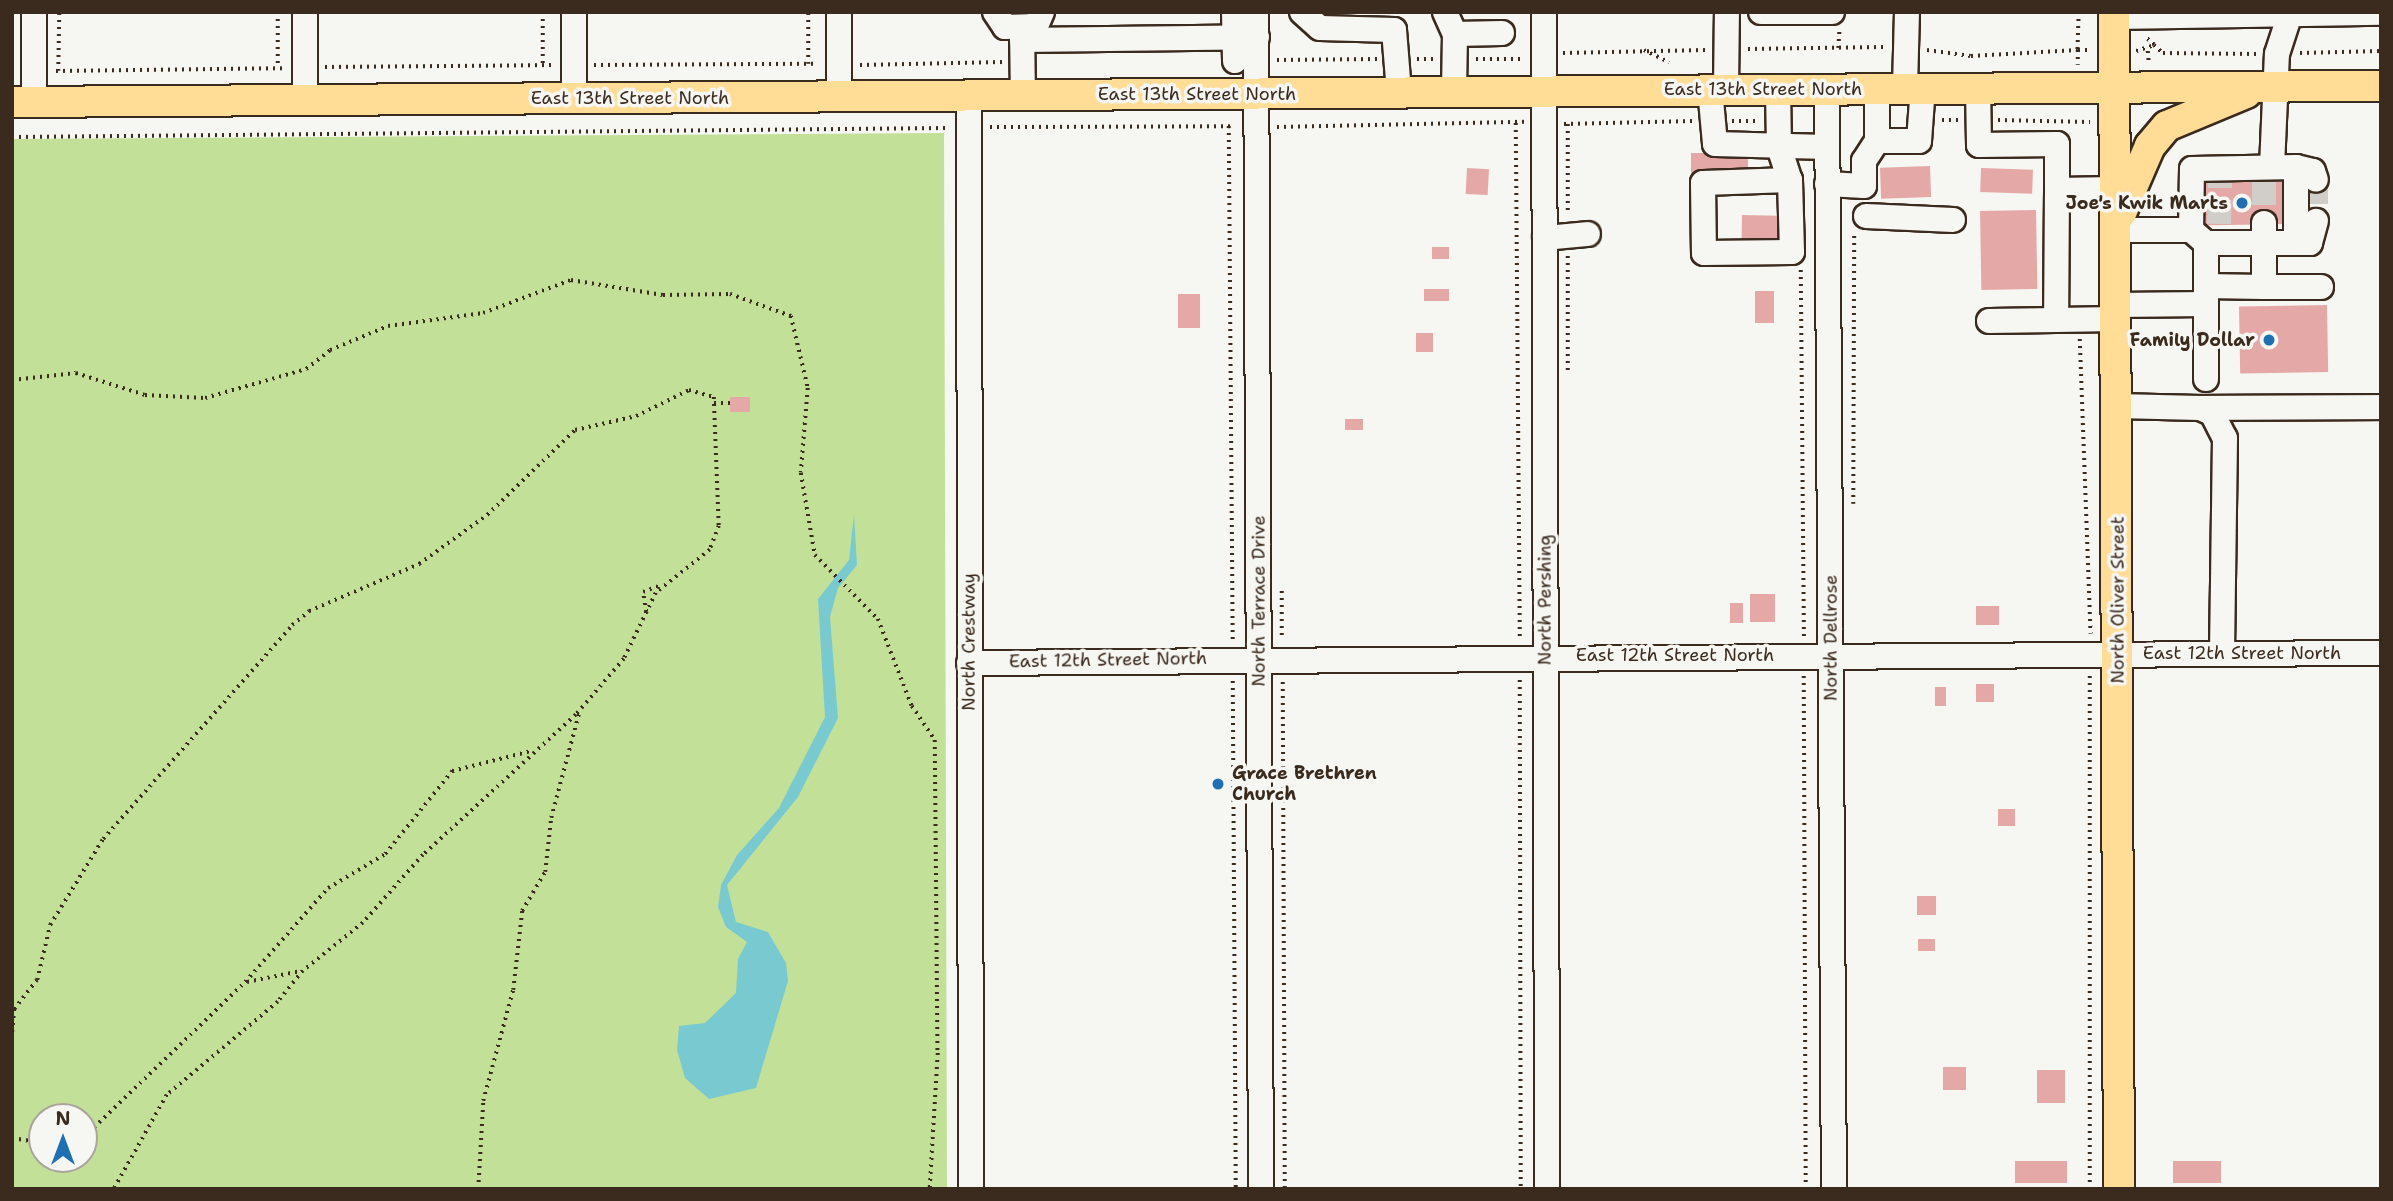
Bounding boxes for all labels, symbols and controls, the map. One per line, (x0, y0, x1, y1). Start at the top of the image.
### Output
street label: East 13th Street North (1664, 78, 1862, 100)
street label: East 13th Street North (1098, 83, 1296, 105)
street label: East 13th Street North (531, 87, 729, 109)
place label: Joe's Kwik Marts (2065, 192, 2228, 214)
marker: Joe's Kwik Marts (2234, 195, 2250, 211)
place label: Family Dollar (2130, 329, 2255, 351)
marker: Family Dollar (2261, 332, 2277, 348)
street label: North Terrace Drive (1248, 515, 1270, 687)
street label: North Oliver Street (2107, 516, 2129, 684)
street label: North Pershing (1534, 535, 1556, 665)
street label: North Crestway (958, 573, 980, 711)
street label: North Dellrose (1820, 575, 1842, 701)
street label: East 12th Street North (2143, 642, 2341, 664)
street label: East 12th Street North (1576, 644, 1774, 666)
street label: East 12th Street North (1009, 647, 1207, 673)
place label: Grace Brethren Church (1232, 763, 1377, 806)
marker: Grace Brethren Church (1210, 776, 1226, 792)
north arrow (28, 1103, 98, 1173)
text: N (55, 1106, 71, 1131)

